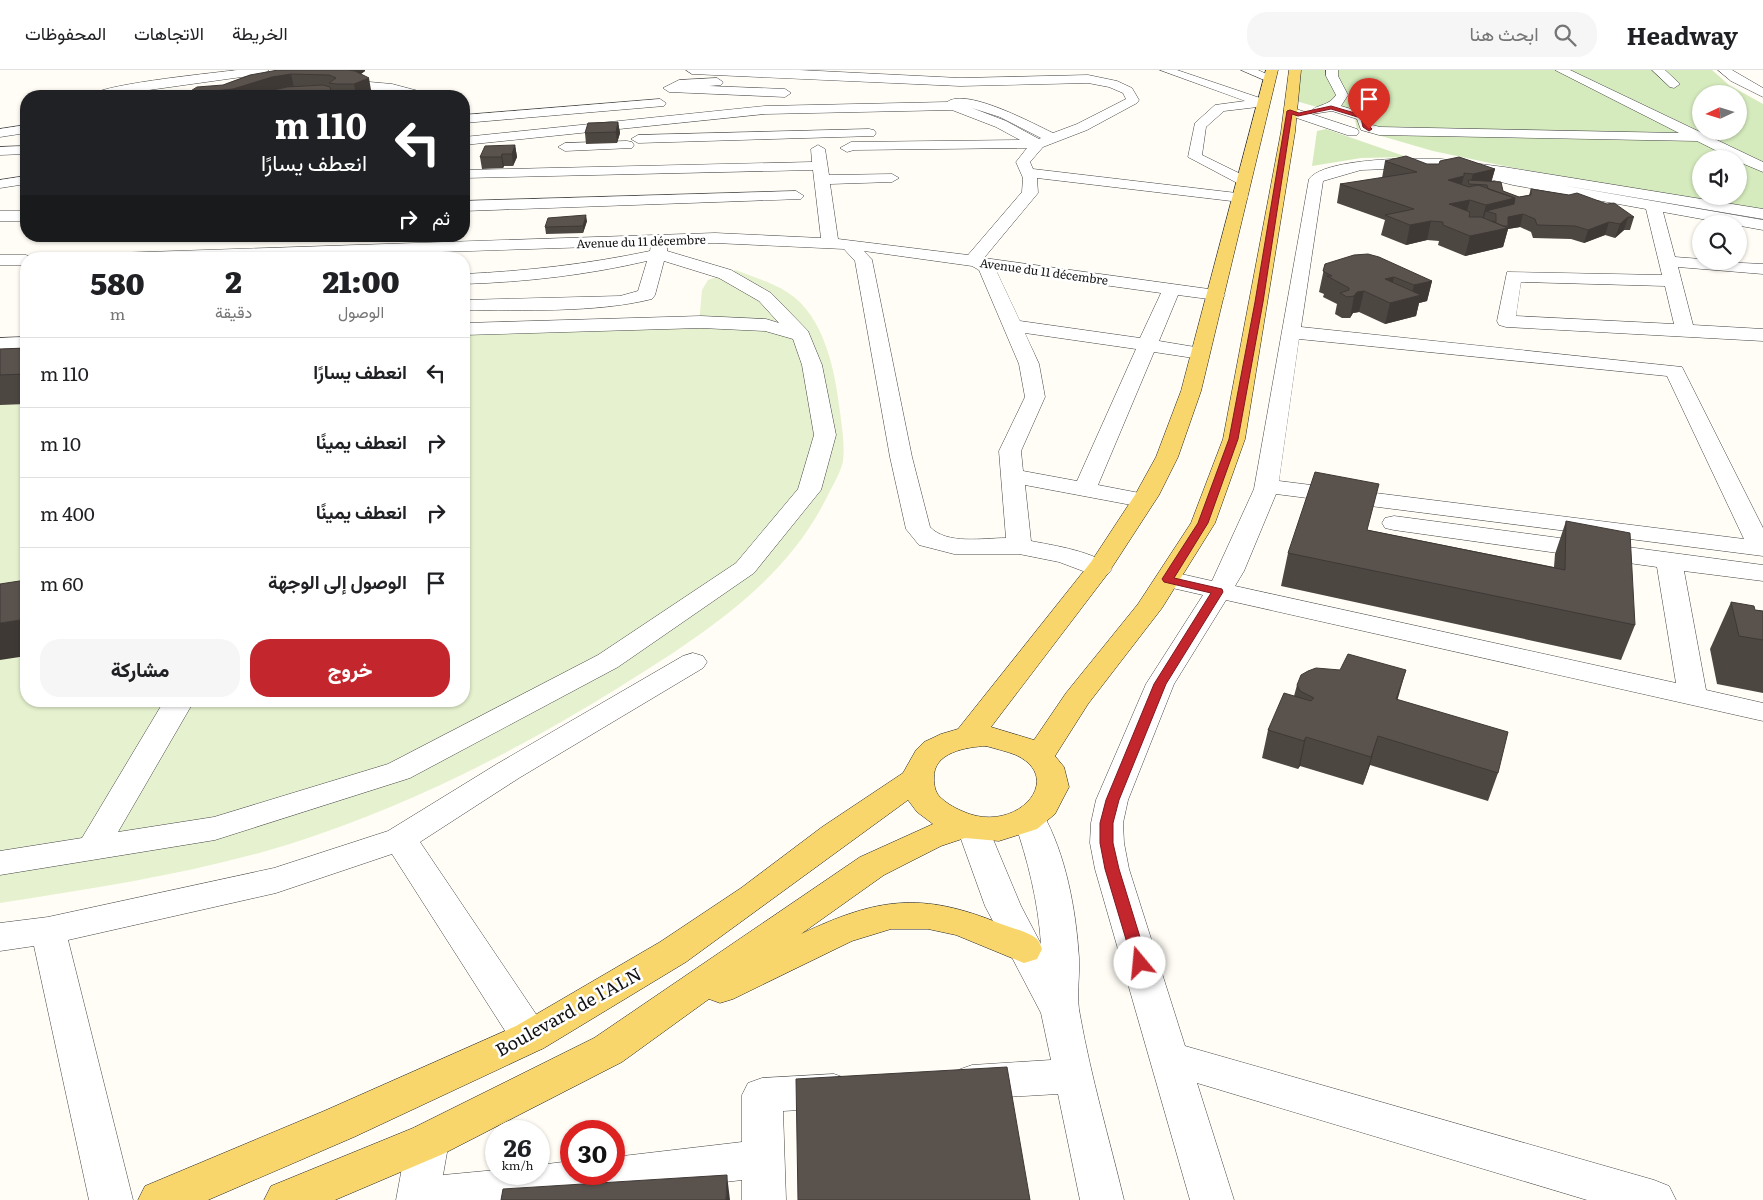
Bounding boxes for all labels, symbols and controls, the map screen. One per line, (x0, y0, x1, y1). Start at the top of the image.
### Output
search box (1247, 12, 1597, 57)
text: Headway (1627, 17, 1738, 52)
text: المحفوظات (25, 19, 106, 46)
text: الاتجاهات (134, 19, 204, 46)
text: الخريطة (232, 19, 288, 46)
text: ابحث هنا (1470, 19, 1539, 47)
icon: search (1551, 21, 1579, 49)
pin (1348, 78, 1390, 129)
icon: arrive (1355, 85, 1383, 113)
north arrow (1692, 85, 1748, 140)
map controls (1692, 85, 1747, 270)
text: 110 m (275, 98, 367, 150)
icon: left (385, 110, 450, 175)
text: انعطف يسارًا (261, 145, 367, 178)
button: sound (1692, 150, 1747, 205)
text: ثم (432, 203, 450, 231)
icon: right (394, 205, 422, 233)
button: search (1692, 215, 1747, 270)
street label: Avenue du 11 décembre (576, 230, 706, 252)
street label: Avenue du 11 décembre (979, 253, 1109, 289)
text: 2 (225, 258, 242, 302)
text: 21:00 (322, 258, 400, 302)
text: 580 (90, 260, 145, 304)
text: دقيقة (215, 299, 252, 323)
text: الوصول (338, 299, 384, 323)
text: m (110, 301, 125, 325)
text: انعطف يسارًا (313, 357, 407, 385)
text: 110 m (40, 359, 89, 387)
icon: left (422, 359, 450, 387)
text: انعطف يمينًا (316, 427, 407, 455)
text: 10 m (40, 429, 81, 457)
icon: right (422, 429, 450, 457)
text: انعطف يمينًا (316, 497, 407, 525)
text: 400 m (40, 499, 95, 527)
icon: right (422, 499, 450, 527)
text: الوصول إلى الوجهة (268, 567, 407, 595)
text: 60 m (40, 569, 83, 597)
icon: arrive (422, 569, 450, 597)
button: مشاركة (40, 639, 240, 697)
button: خروج (250, 639, 450, 697)
position arrow (1113, 936, 1165, 988)
street label: Boulevard de l'ALN (490, 960, 646, 1062)
speed limit sign: 30 (560, 1120, 625, 1185)
text: 26 (503, 1128, 532, 1165)
text: km/h (502, 1156, 533, 1174)

